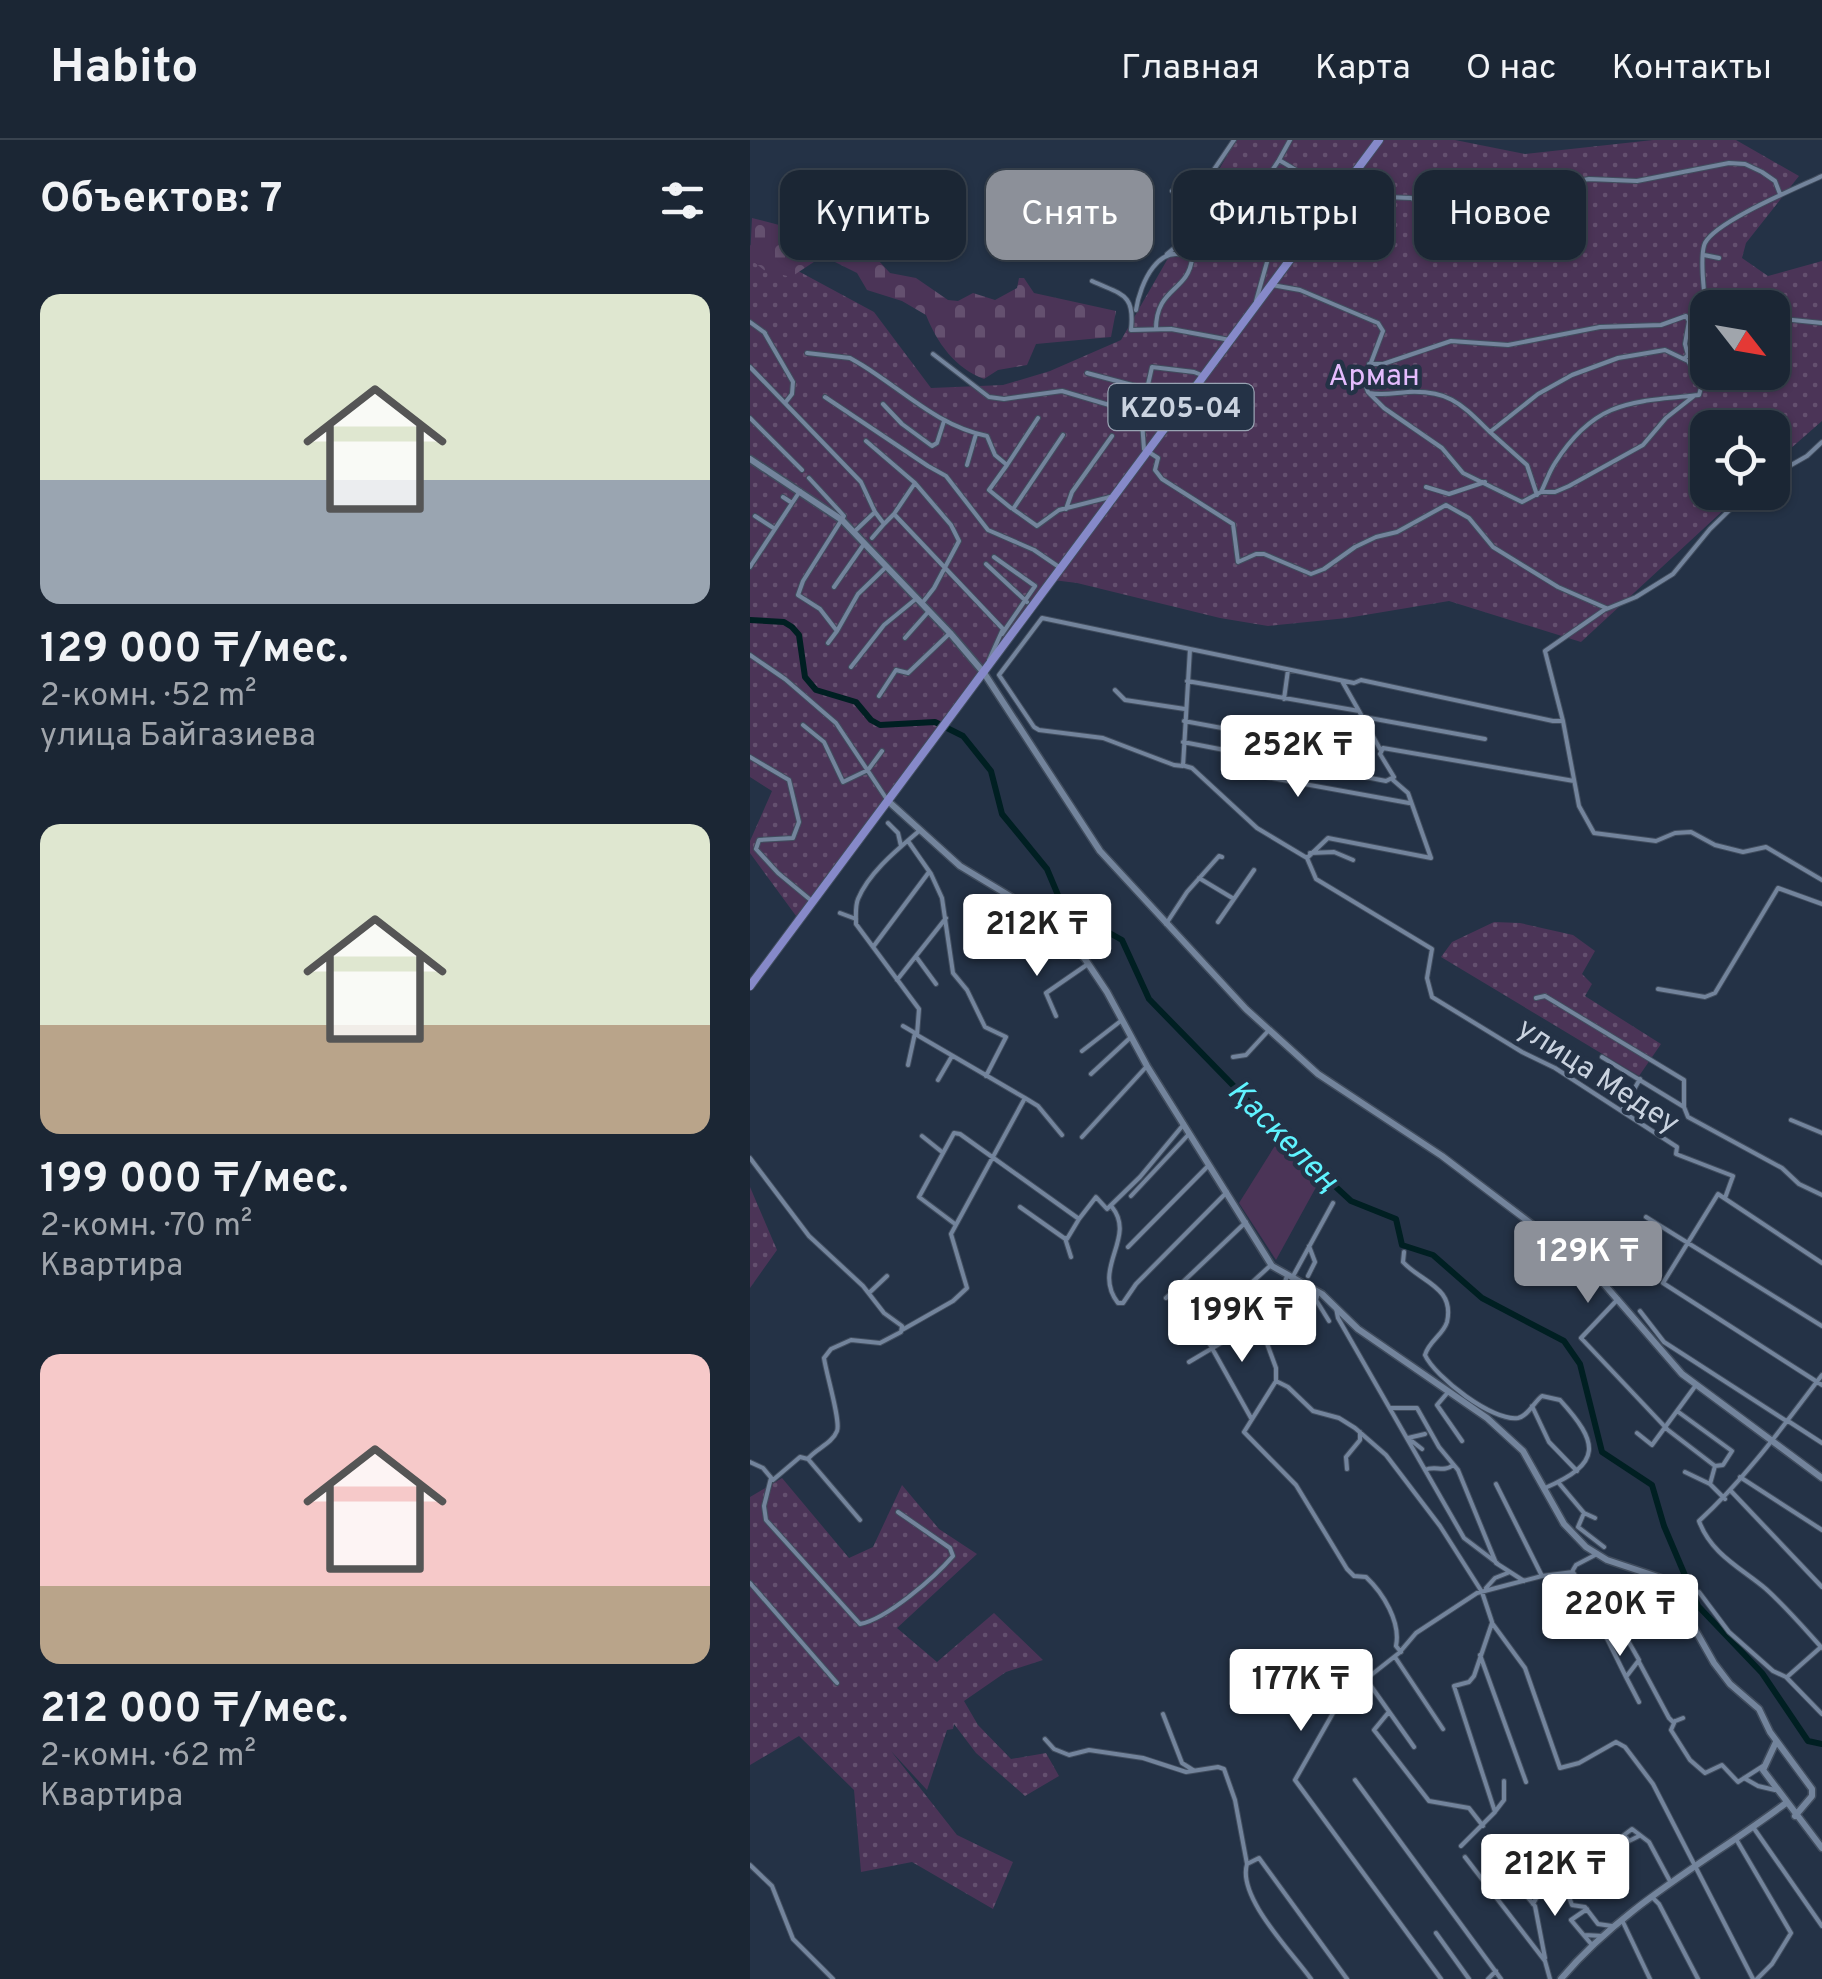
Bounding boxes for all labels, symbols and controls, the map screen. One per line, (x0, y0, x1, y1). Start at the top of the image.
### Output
text: Habito (50, 39, 198, 99)
text: Главная (1121, 47, 1260, 91)
text: Карта (1315, 47, 1411, 91)
text: О нас (1466, 47, 1557, 91)
text: Контакты (1612, 47, 1772, 91)
chip: Купить (780, 170, 966, 260)
chip: Снять (986, 170, 1153, 260)
chip: Фильтры (1173, 170, 1394, 260)
chip: Новое (1414, 170, 1586, 260)
icon: filters (655, 173, 710, 228)
text: Объектов: 7 (40, 174, 283, 227)
north arrow (1690, 290, 1790, 390)
map controls (1690, 290, 1790, 510)
icon: home (285, 359, 465, 539)
park label: Арман (1328, 359, 1420, 396)
road number: KZ05-04 (1108, 384, 1254, 430)
button: locate (1690, 410, 1790, 510)
text: 129 000 ₸/мес. (40, 624, 348, 677)
text: 2-комн. · 52 m² (40, 677, 257, 717)
pin: 252K ₸ (1217, 715, 1379, 800)
text: улица Байгазиева (40, 717, 316, 757)
text: 252K ₸ (1243, 727, 1353, 767)
icon: home (285, 889, 465, 1069)
pin: 212K ₸ (956, 894, 1118, 979)
text: 212K ₸ (985, 906, 1089, 946)
street label: улица Медеу (1510, 1011, 1686, 1143)
water label: Қаскелең (1218, 1073, 1346, 1201)
text: 199 000 ₸/мес. (40, 1154, 349, 1207)
text: 2-комн. · 70 m² (40, 1207, 252, 1247)
pin: 129K ₸ (1507, 1221, 1669, 1306)
text: 129K ₸ (1536, 1233, 1640, 1273)
text: Квартира (40, 1247, 183, 1287)
pin: 199K ₸ (1161, 1280, 1323, 1365)
text: 199K ₸ (1190, 1292, 1294, 1332)
icon: home (285, 1419, 465, 1599)
pin: 220K ₸ (1539, 1574, 1701, 1659)
text: 220K ₸ (1564, 1586, 1676, 1626)
pin: 177K ₸ (1220, 1649, 1382, 1734)
text: 177K ₸ (1252, 1661, 1350, 1701)
text: 212 000 ₸/мес. (40, 1684, 348, 1737)
text: 2-комн. · 62 m² (40, 1737, 256, 1777)
text: Квартира (40, 1777, 183, 1817)
pin: 212K ₸ (1474, 1834, 1636, 1919)
text: 212K ₸ (1503, 1846, 1607, 1886)

